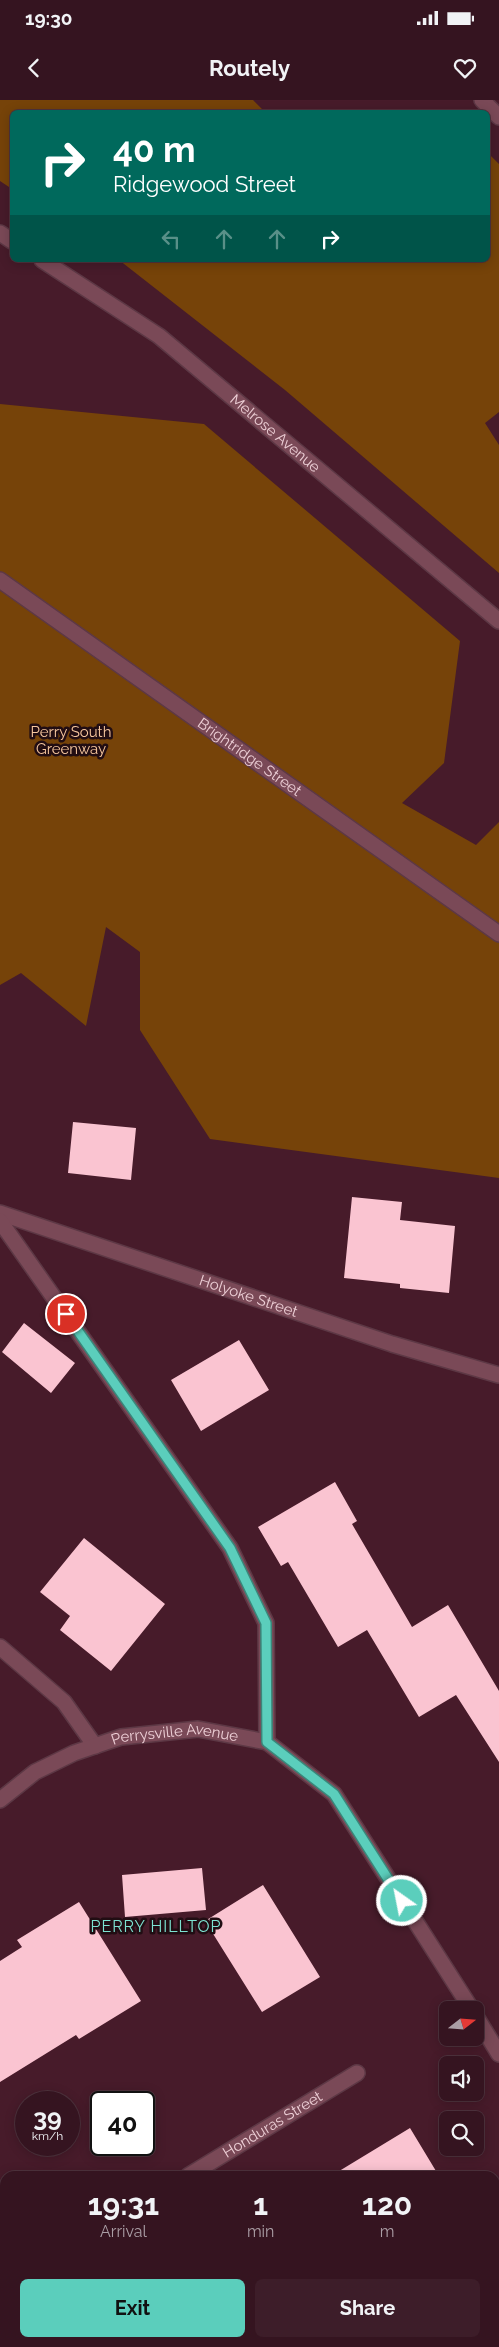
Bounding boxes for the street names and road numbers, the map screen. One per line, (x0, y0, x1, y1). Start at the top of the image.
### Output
street label: Melrose Avenue (226, 390, 324, 476)
street label: Brightridge Street (194, 714, 305, 800)
street label: Holyoke Street (197, 1271, 300, 1321)
street label: Perrysville Avenue (109, 1720, 240, 1749)
street label: Honduras Street (220, 2087, 325, 2162)

